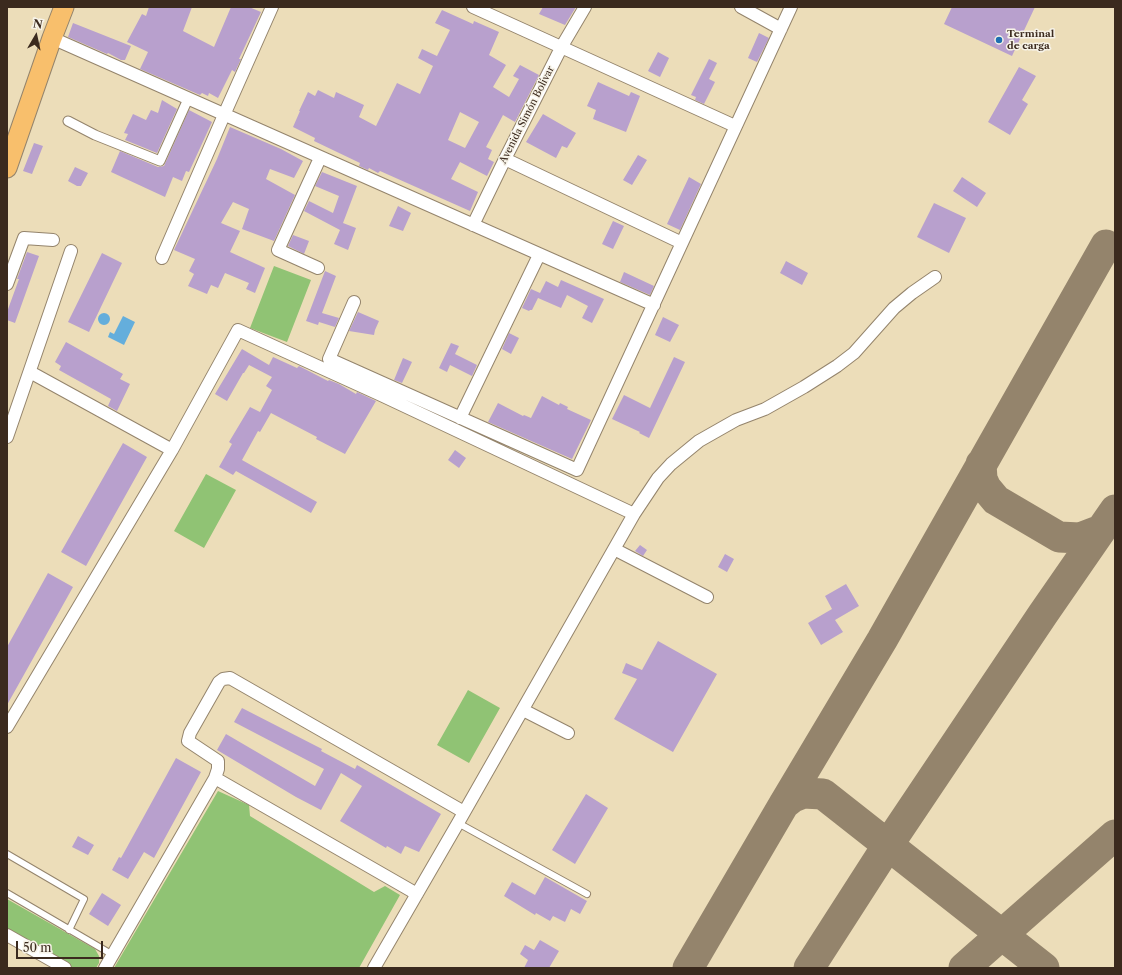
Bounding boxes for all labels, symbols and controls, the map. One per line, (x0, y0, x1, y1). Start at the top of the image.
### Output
north arrow (16, 16, 56, 56)
text: N (32, 16, 44, 32)
place label: Terminal de carga (1007, 28, 1054, 52)
marker: Terminal de carga (994, 35, 1004, 45)
street label: Avenida Simón Bolívar (497, 64, 557, 166)
scale bar (18, 933, 105, 959)
text: 50 m (23, 940, 52, 955)

